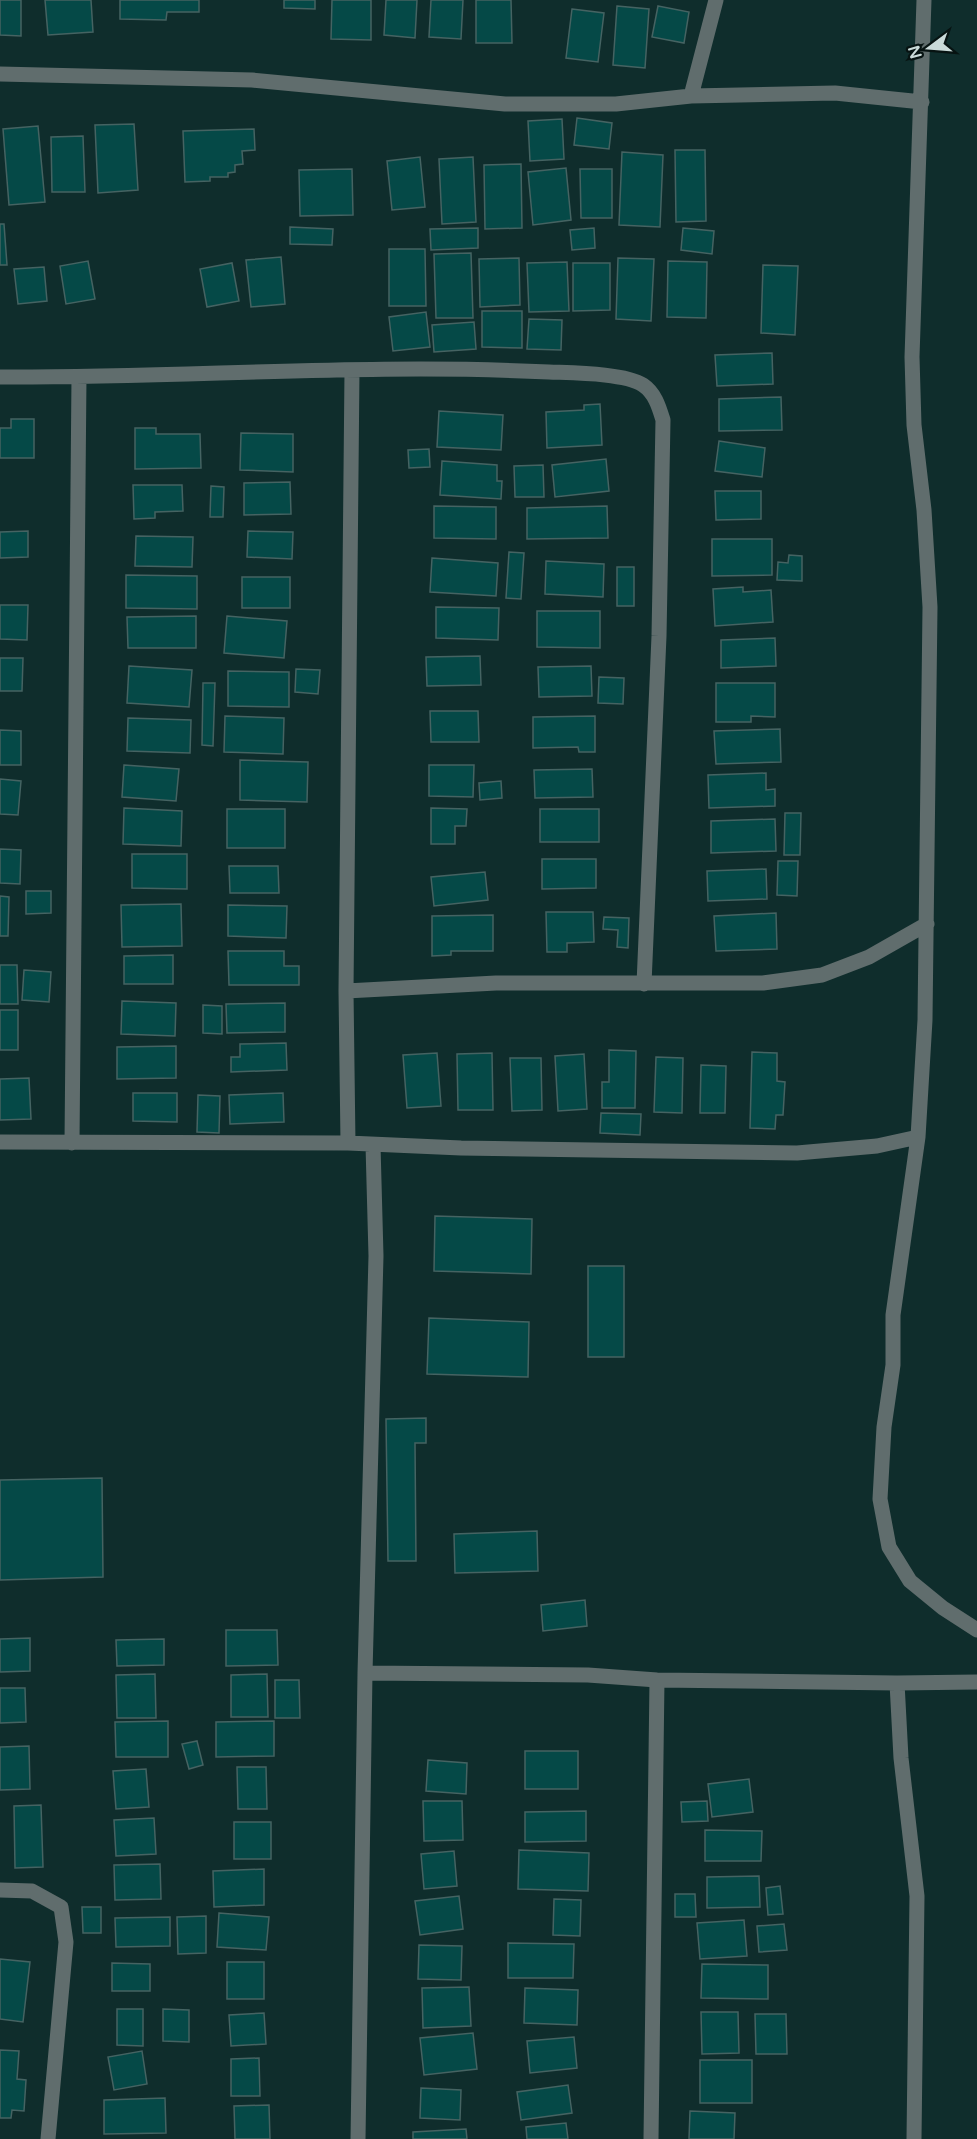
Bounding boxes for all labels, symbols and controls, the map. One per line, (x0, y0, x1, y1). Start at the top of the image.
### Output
north arrow (899, 18, 959, 78)
text: N (904, 43, 927, 61)

